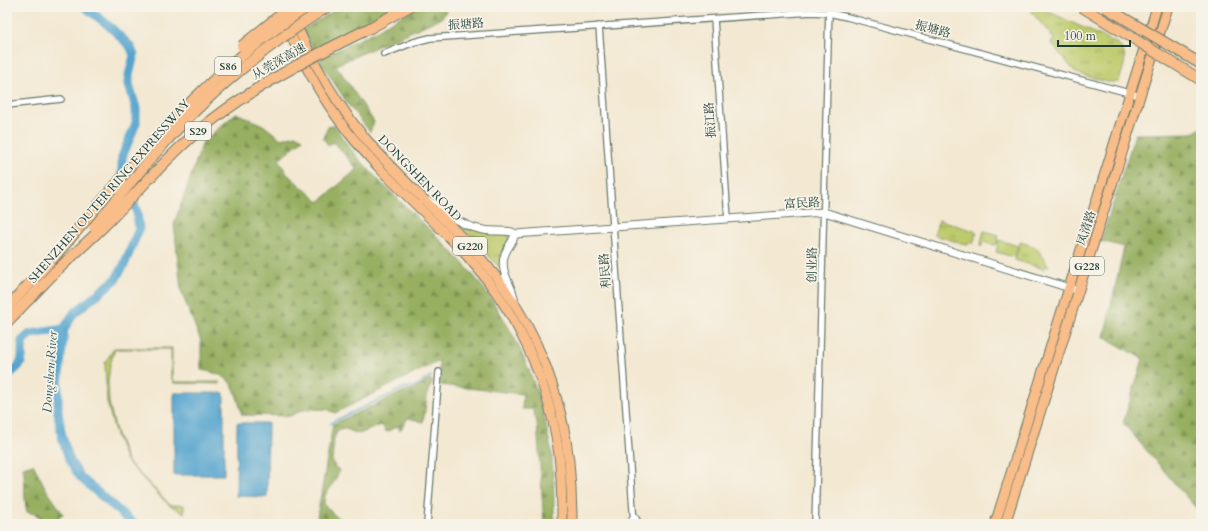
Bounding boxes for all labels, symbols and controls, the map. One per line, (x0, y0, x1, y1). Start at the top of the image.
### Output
street label: 振塘路 (447, 15, 485, 33)
street label: 振塘路 (914, 17, 952, 41)
scale bar (1058, 22, 1130, 48)
text: 100 m (1064, 28, 1097, 44)
street label: 从莞深高速 (249, 39, 309, 83)
road number: S86 (215, 57, 241, 75)
street label: SHENZHEN OUTER RING EXPRESSWAY (25, 96, 193, 286)
street label: 振江路 (701, 101, 719, 139)
road number: S29 (185, 122, 211, 140)
street label: DONGSHEN ROAD (375, 132, 465, 225)
street label: 富民路 (784, 194, 820, 212)
street label: 凤清路 (1073, 208, 1099, 248)
road number: G220 (453, 237, 487, 255)
street label: 创业路 (804, 247, 820, 283)
street label: 利民路 (596, 252, 614, 290)
road number: G228 (1070, 257, 1104, 275)
water label: Dongshen River (38, 330, 62, 414)

